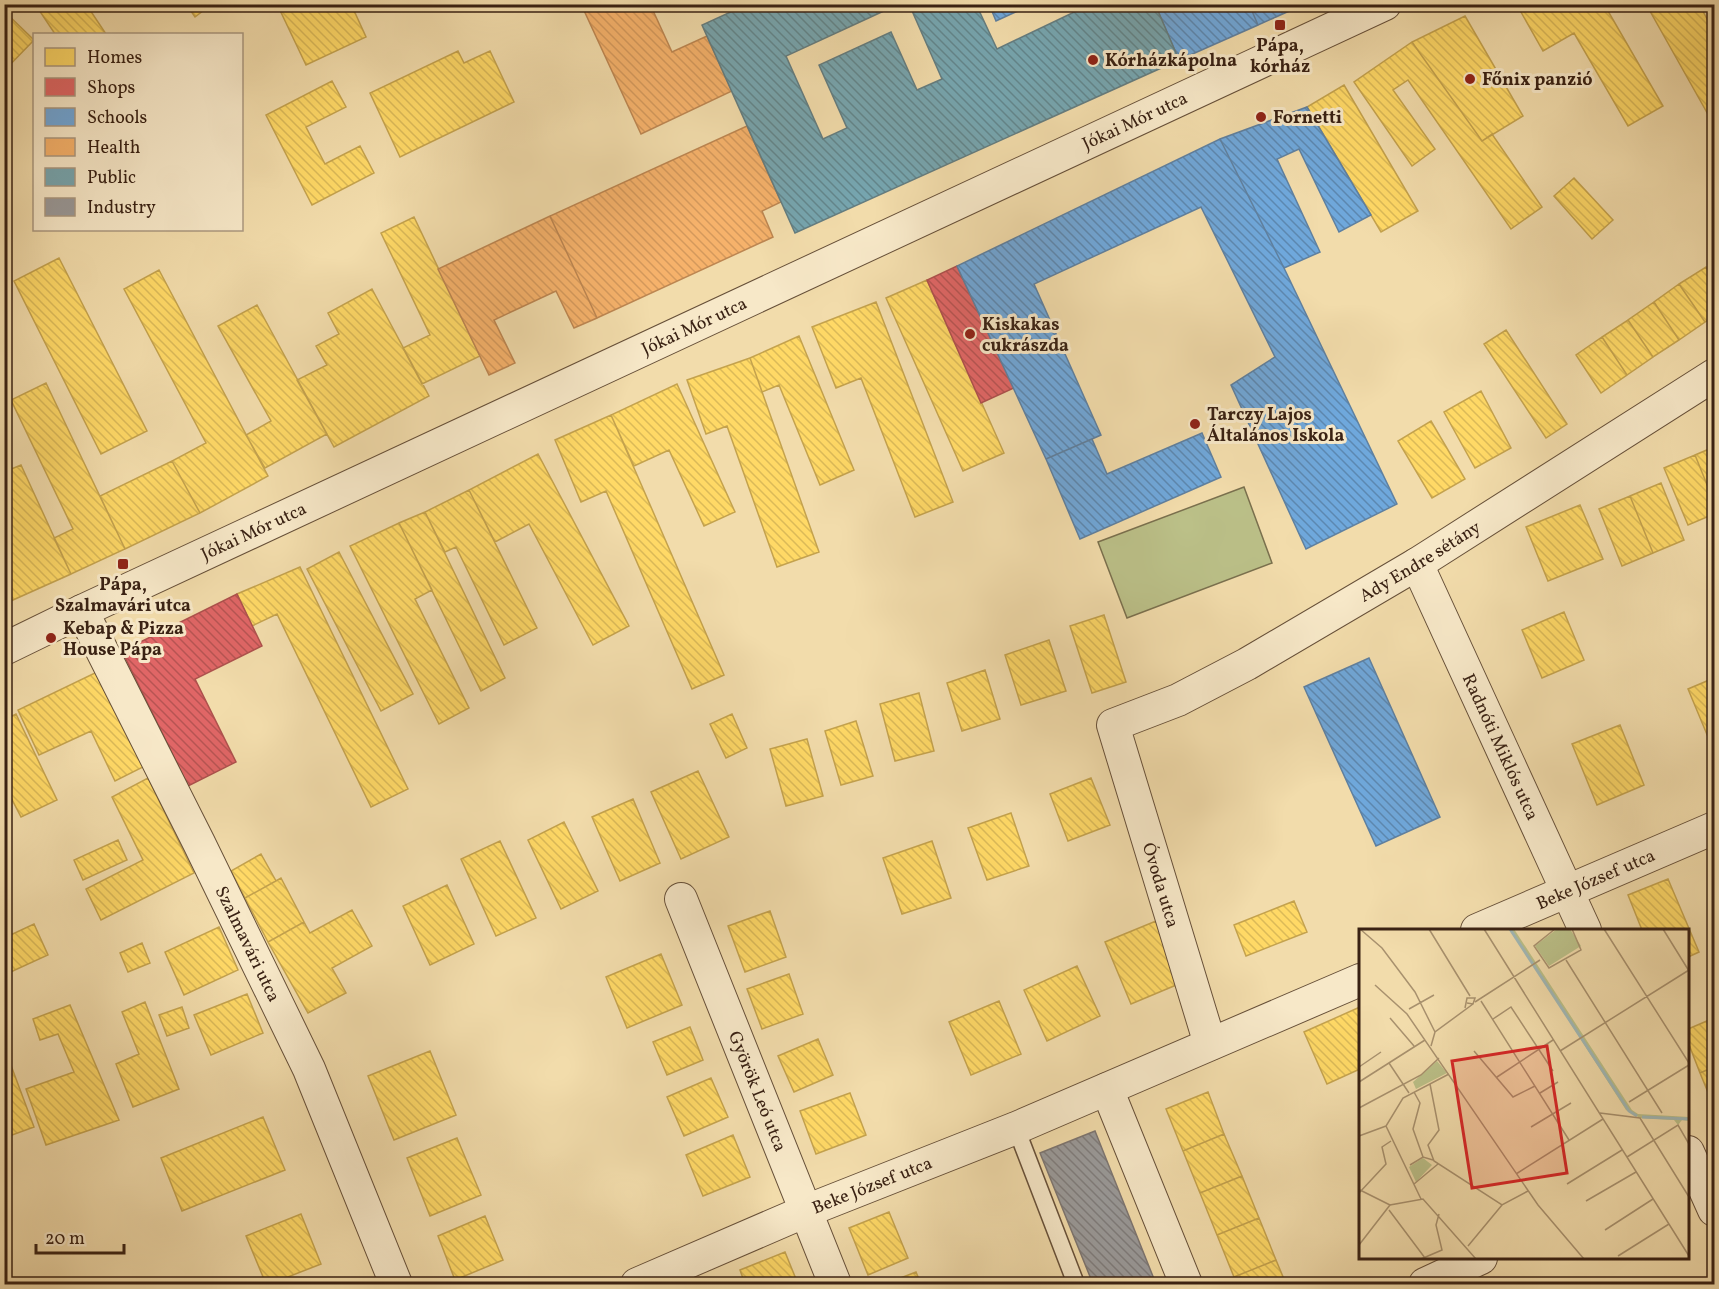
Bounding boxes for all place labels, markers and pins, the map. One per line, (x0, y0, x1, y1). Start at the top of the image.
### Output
marker: Pápa, kórház (1273, 18, 1287, 32)
place label: Pápa, kórház (1250, 34, 1310, 80)
place label: Kórházkápolna (1105, 49, 1237, 74)
marker: Kórházkápolna (1086, 53, 1100, 67)
place label: Főnix panzió (1482, 68, 1593, 93)
marker: Főnix panzió (1463, 72, 1477, 86)
place label: Fornetti (1273, 106, 1342, 131)
marker: Fornetti (1254, 110, 1268, 124)
place label: Kiskakas cukrászda (982, 313, 1069, 359)
marker: Kiskakas cukrászda (963, 327, 977, 341)
place label: Tarczy Lajos Általános Iskola (1207, 403, 1344, 449)
marker: Tarczy Lajos Általános Iskola (1188, 417, 1202, 431)
marker: Pápa, Szalmavári utca (116, 557, 130, 571)
place label: Pápa, Szalmavári utca (55, 573, 191, 619)
place label: Kebap & Pizza House Pápa (63, 617, 184, 663)
marker: Kebap & Pizza House Pápa (44, 631, 58, 645)

